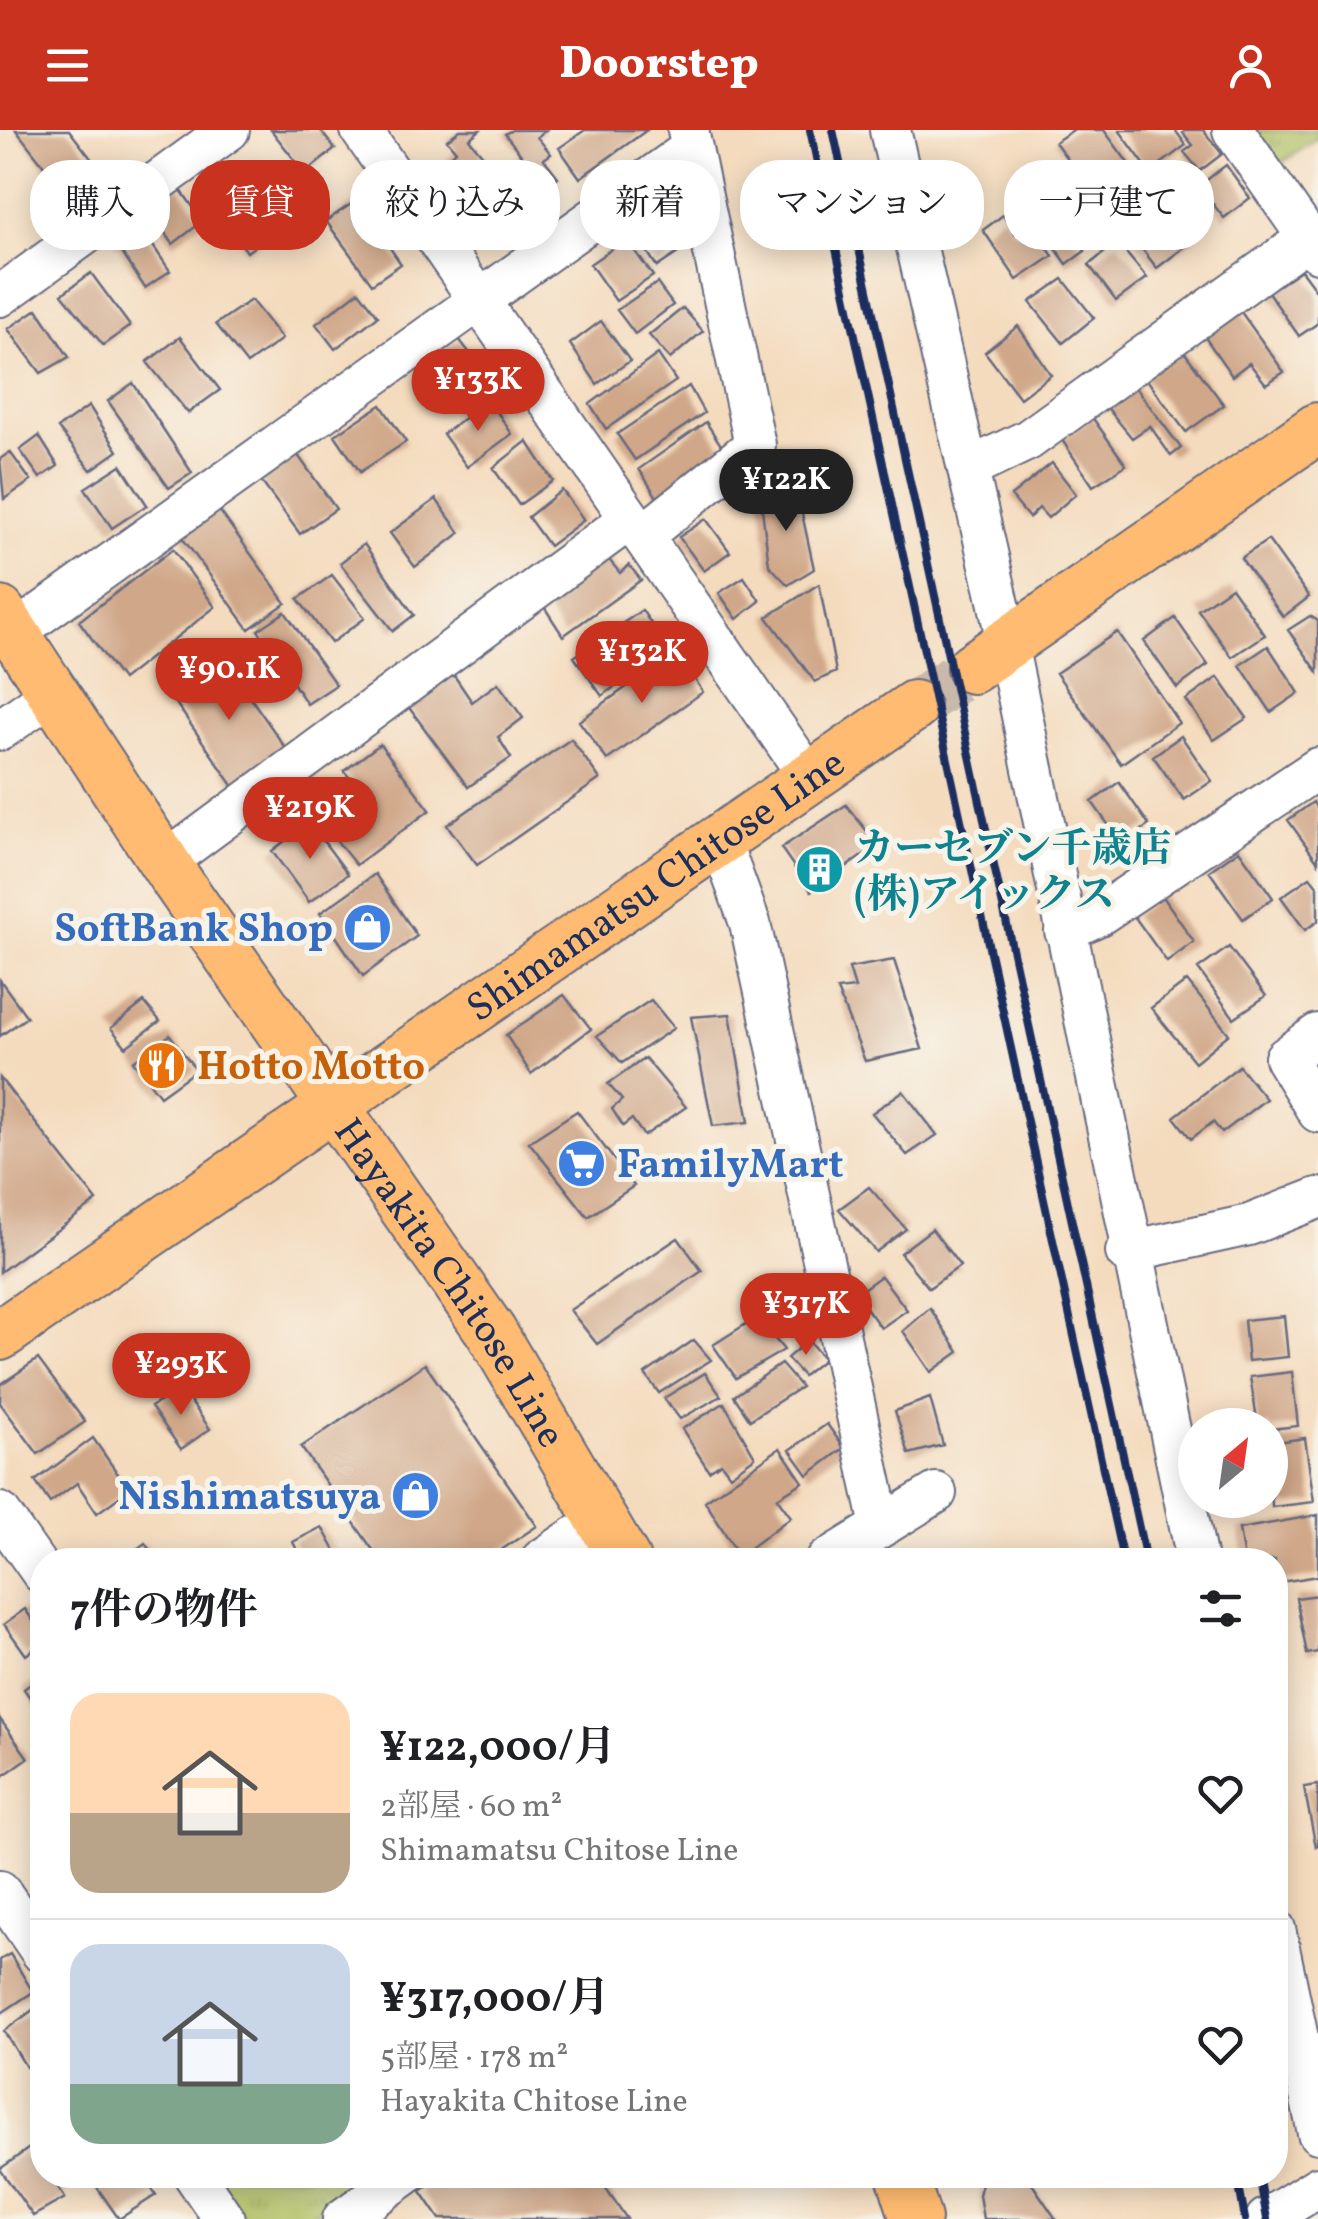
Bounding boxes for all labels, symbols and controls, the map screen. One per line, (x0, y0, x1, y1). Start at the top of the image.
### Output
text: Doorstep (559, 34, 759, 97)
icon: menu (40, 38, 95, 93)
icon: person (1223, 38, 1278, 93)
chip: 購入 (30, 160, 170, 250)
chip: 賃貸 (190, 160, 330, 250)
chip: 絞り込み (350, 160, 560, 250)
chip: 新着 (580, 160, 720, 250)
chip: マンション (740, 160, 984, 250)
chip: 一戸建て (1004, 160, 1214, 250)
pin: ¥133K (408, 349, 548, 434)
text: ¥133K (434, 359, 522, 403)
pin: ¥122K (716, 449, 856, 534)
text: ¥122K (741, 459, 831, 503)
pin: ¥132K (572, 621, 712, 706)
text: ¥132K (597, 631, 687, 675)
pin: ¥90.1K (148, 638, 310, 723)
text: ¥90.1K (177, 648, 281, 692)
street label: Shimamatsu Chitose Line (457, 738, 858, 1038)
pin: ¥219K (240, 777, 380, 862)
text: ¥219K (265, 787, 355, 831)
place label: カーセブン千歳店 (株)アイックス (854, 823, 1172, 925)
building icon: カーセブン千歳店 (株)アイックス (793, 844, 845, 896)
shop icon: SoftBank Shop (342, 901, 394, 953)
place label: SoftBank Shop (54, 903, 333, 959)
restaurant icon: Hotto Motto (136, 1039, 188, 1091)
place label: Hotto Motto (197, 1041, 425, 1097)
street label: Hayakita Chitose Line (319, 1108, 577, 1459)
supermarket icon: FamilyMart (556, 1137, 608, 1189)
place label: FamilyMart (617, 1139, 844, 1195)
pin: ¥317K (736, 1273, 876, 1358)
text: ¥317K (762, 1283, 850, 1327)
pin: ¥293K (111, 1333, 251, 1418)
text: ¥293K (134, 1343, 228, 1387)
north arrow (1178, 1408, 1288, 1518)
map controls (1178, 1408, 1288, 1518)
shop icon: Nishimatsuya (390, 1469, 442, 1521)
place label: Nishimatsuya (119, 1471, 381, 1527)
icon: filters (1193, 1581, 1248, 1636)
text: 7件の物件 (70, 1583, 258, 1642)
text: ¥122,000/月 (380, 1720, 616, 1779)
icon: home (150, 1733, 270, 1853)
icon: heart (1193, 1766, 1248, 1821)
text: 2部屋 · 60 m² (380, 1786, 562, 1830)
text: Shimamatsu Chitose Line (380, 1830, 738, 1874)
text: ¥317,000/月 (380, 1971, 609, 2030)
icon: home (150, 1984, 270, 2104)
icon: heart (1193, 2017, 1248, 2072)
text: 5部屋 · 178 m² (380, 2037, 568, 2081)
text: Hayakita Chitose Line (380, 2081, 688, 2125)

